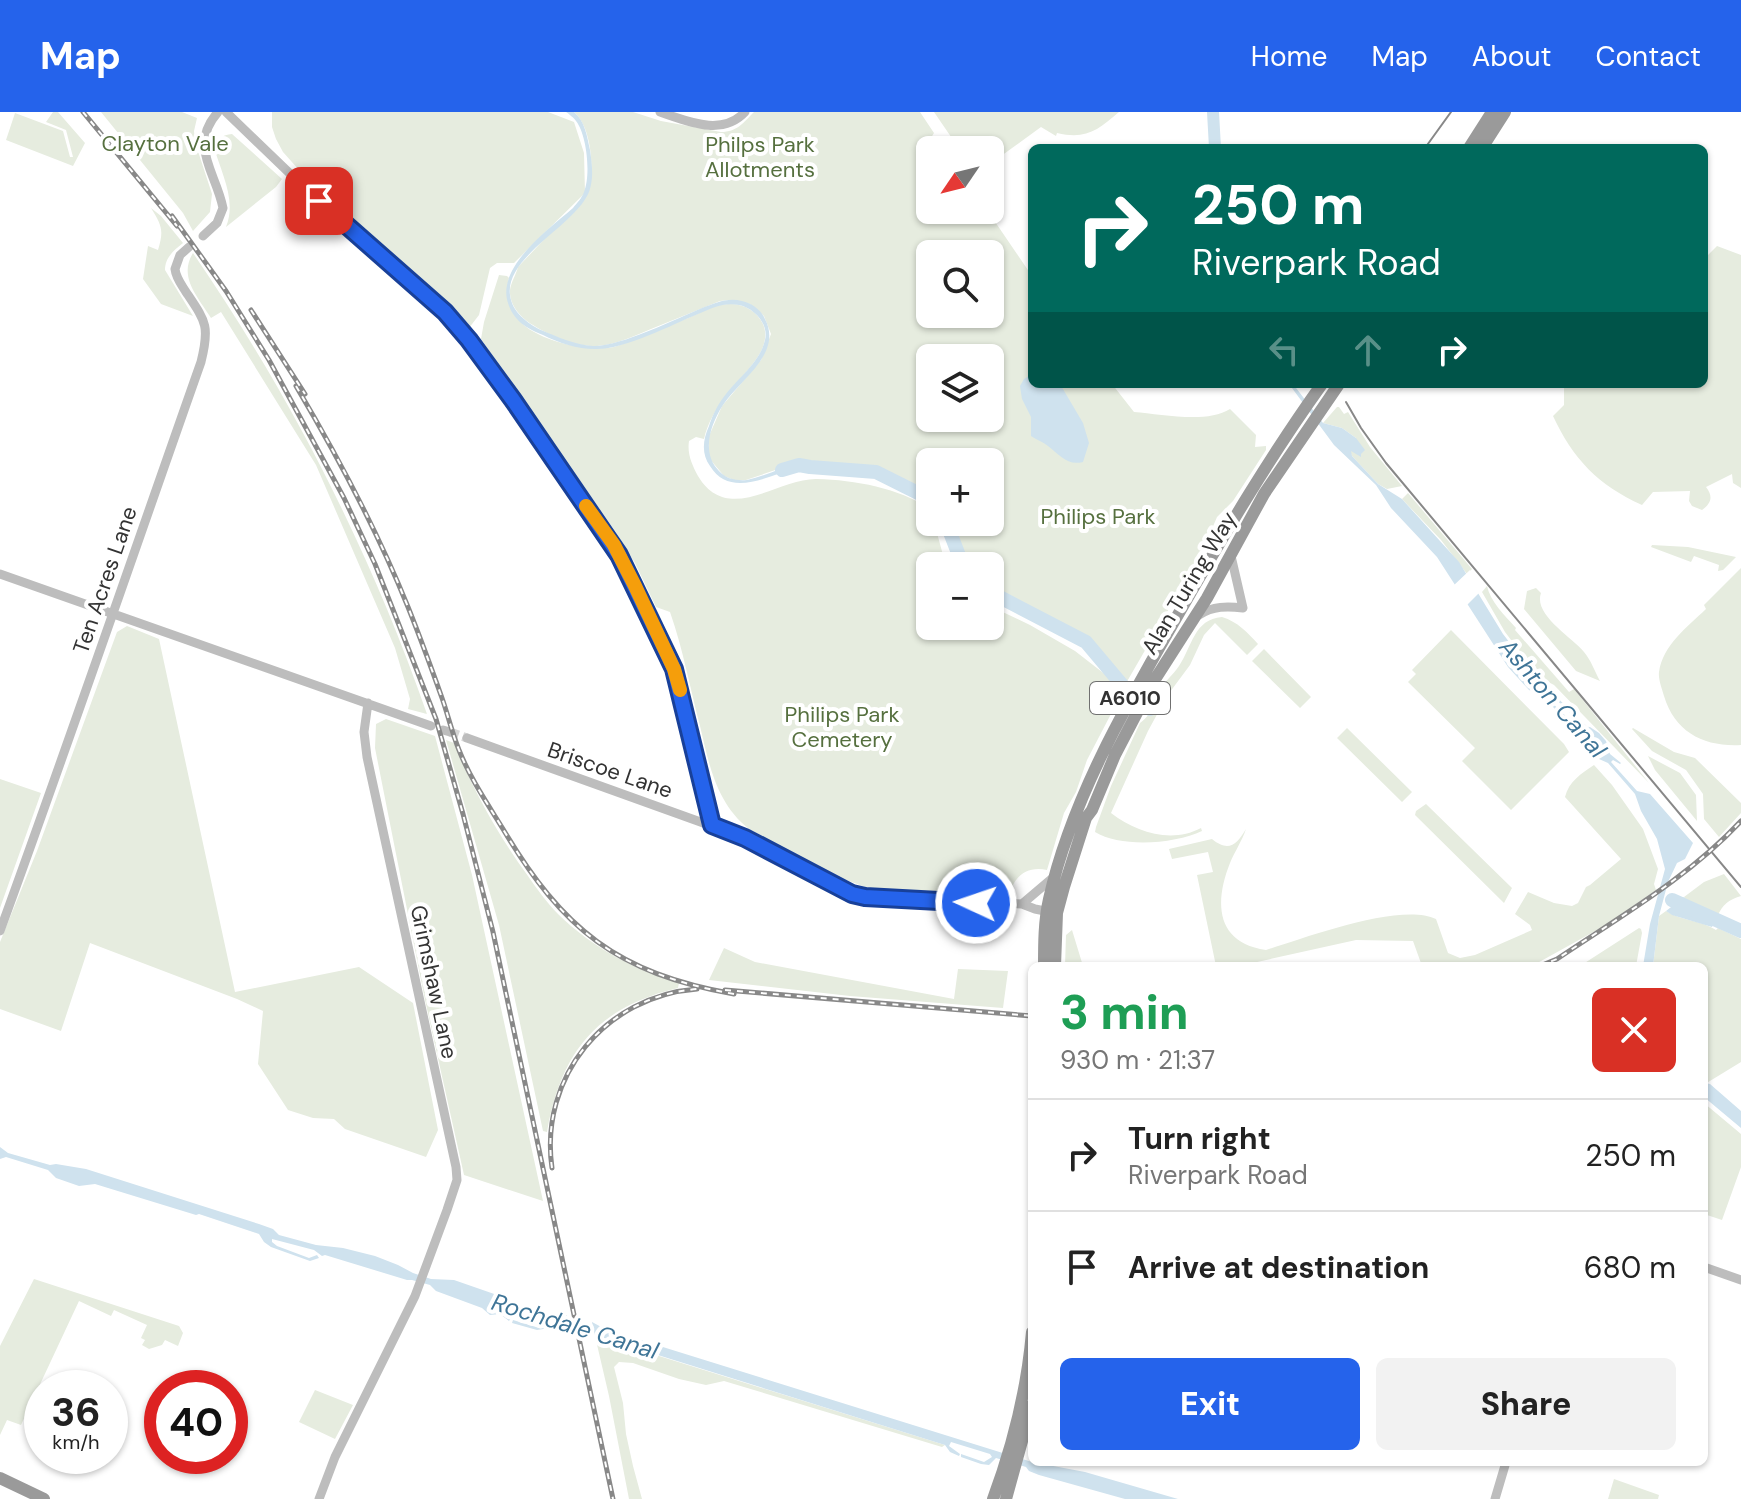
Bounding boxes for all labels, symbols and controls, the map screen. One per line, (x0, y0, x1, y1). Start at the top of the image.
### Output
text: Map (40, 31, 121, 81)
text: Home (1251, 38, 1327, 75)
text: Map (1371, 38, 1428, 75)
text: About (1472, 38, 1551, 75)
text: Contact (1595, 38, 1701, 75)
park label: Clayton Vale (101, 129, 229, 158)
park label: Philps Park Allotments (705, 130, 815, 184)
north arrow (916, 136, 1004, 224)
map controls (916, 136, 1004, 640)
pin (285, 167, 353, 235)
text: 250 m (1192, 168, 1364, 241)
icon: right (1060, 176, 1164, 280)
icon: arrive (297, 179, 341, 223)
text: Riverpark Road (1192, 239, 1441, 286)
button: search (916, 240, 1004, 328)
icon: left (1262, 328, 1306, 372)
icon: ahead (1346, 328, 1390, 372)
icon: right (1430, 328, 1474, 372)
button: layers (916, 344, 1004, 432)
button: + (916, 448, 1004, 536)
park label: Philips Park (1041, 502, 1156, 531)
street label: Ten Acres Lane (66, 503, 144, 657)
street label: Alan Turing Way (1135, 506, 1243, 660)
button: − (916, 552, 1004, 640)
water label: Ashton Canal (1492, 631, 1614, 765)
road number: A6010 (1090, 682, 1170, 714)
park label: Philips Park Cemetery (785, 700, 900, 754)
street label: Briscoe Lane (544, 735, 676, 805)
position arrow (934, 861, 1018, 945)
street label: Grimshaw Lane (404, 902, 464, 1062)
text: 3 min (1060, 981, 1189, 1044)
button: close (1592, 988, 1676, 1072)
text: 930 m · 21:37 (1060, 1043, 1215, 1077)
text: Turn right (1128, 1119, 1271, 1158)
icon: right (1060, 1133, 1104, 1177)
text: 250 m (1585, 1136, 1676, 1175)
text: Riverpark Road (1128, 1158, 1308, 1192)
icon: arrive (1060, 1245, 1104, 1289)
text: Arrive at destination (1128, 1248, 1429, 1287)
text: 680 m (1584, 1248, 1676, 1287)
water label: Rochdale Canal (488, 1286, 663, 1366)
button: Exit (1060, 1358, 1360, 1450)
button: Share (1376, 1358, 1676, 1450)
speed limit sign: 40 (144, 1370, 248, 1474)
text: 36 (51, 1386, 101, 1438)
text: km/h (52, 1429, 100, 1455)

